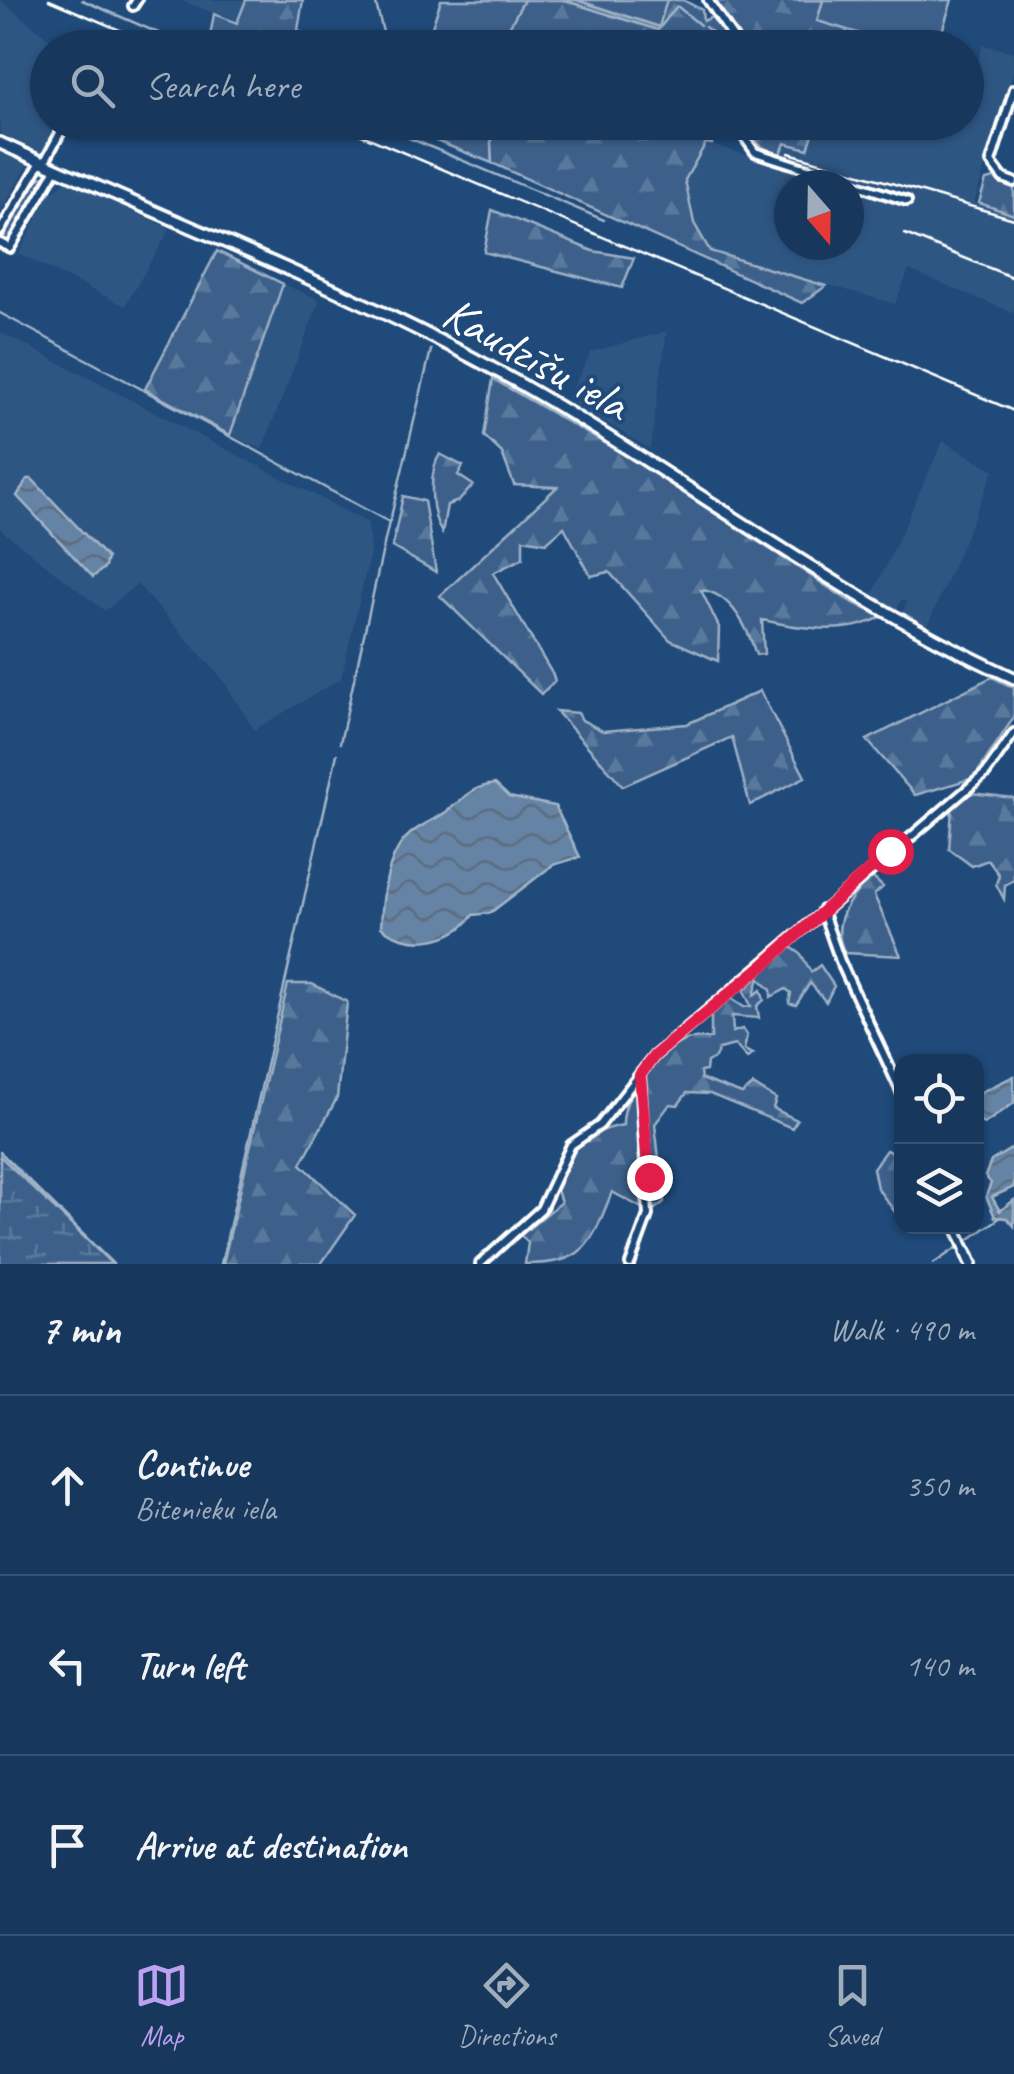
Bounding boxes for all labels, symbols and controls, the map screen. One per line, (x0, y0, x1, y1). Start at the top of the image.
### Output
search box (30, 30, 984, 140)
icon: search (65, 58, 120, 113)
text: Search here (145, 62, 300, 109)
north arrow (774, 170, 864, 260)
street label: Kaudzīšu iela (433, 283, 642, 435)
route start (868, 829, 914, 875)
map controls (894, 1054, 984, 1234)
button: locate (894, 1054, 984, 1144)
button: layers (894, 1144, 984, 1234)
route end (627, 1155, 673, 1201)
text: 7 min (40, 1303, 120, 1356)
text: Walk · 490 m (830, 1309, 974, 1350)
text: Continue (135, 1441, 249, 1488)
icon: ahead (40, 1458, 95, 1513)
text: 350 m (905, 1465, 974, 1506)
text: Bitenieku iela (135, 1488, 276, 1529)
icon: left (40, 1638, 95, 1693)
text: Turn left (135, 1642, 245, 1689)
text: 140 m (905, 1645, 974, 1686)
icon: arrive (40, 1818, 95, 1873)
text: Arrive at destination (135, 1822, 407, 1869)
tab: Map (134, 1958, 189, 2053)
tab: Directions (458, 1958, 556, 2053)
tab: Saved (825, 1958, 880, 2053)

